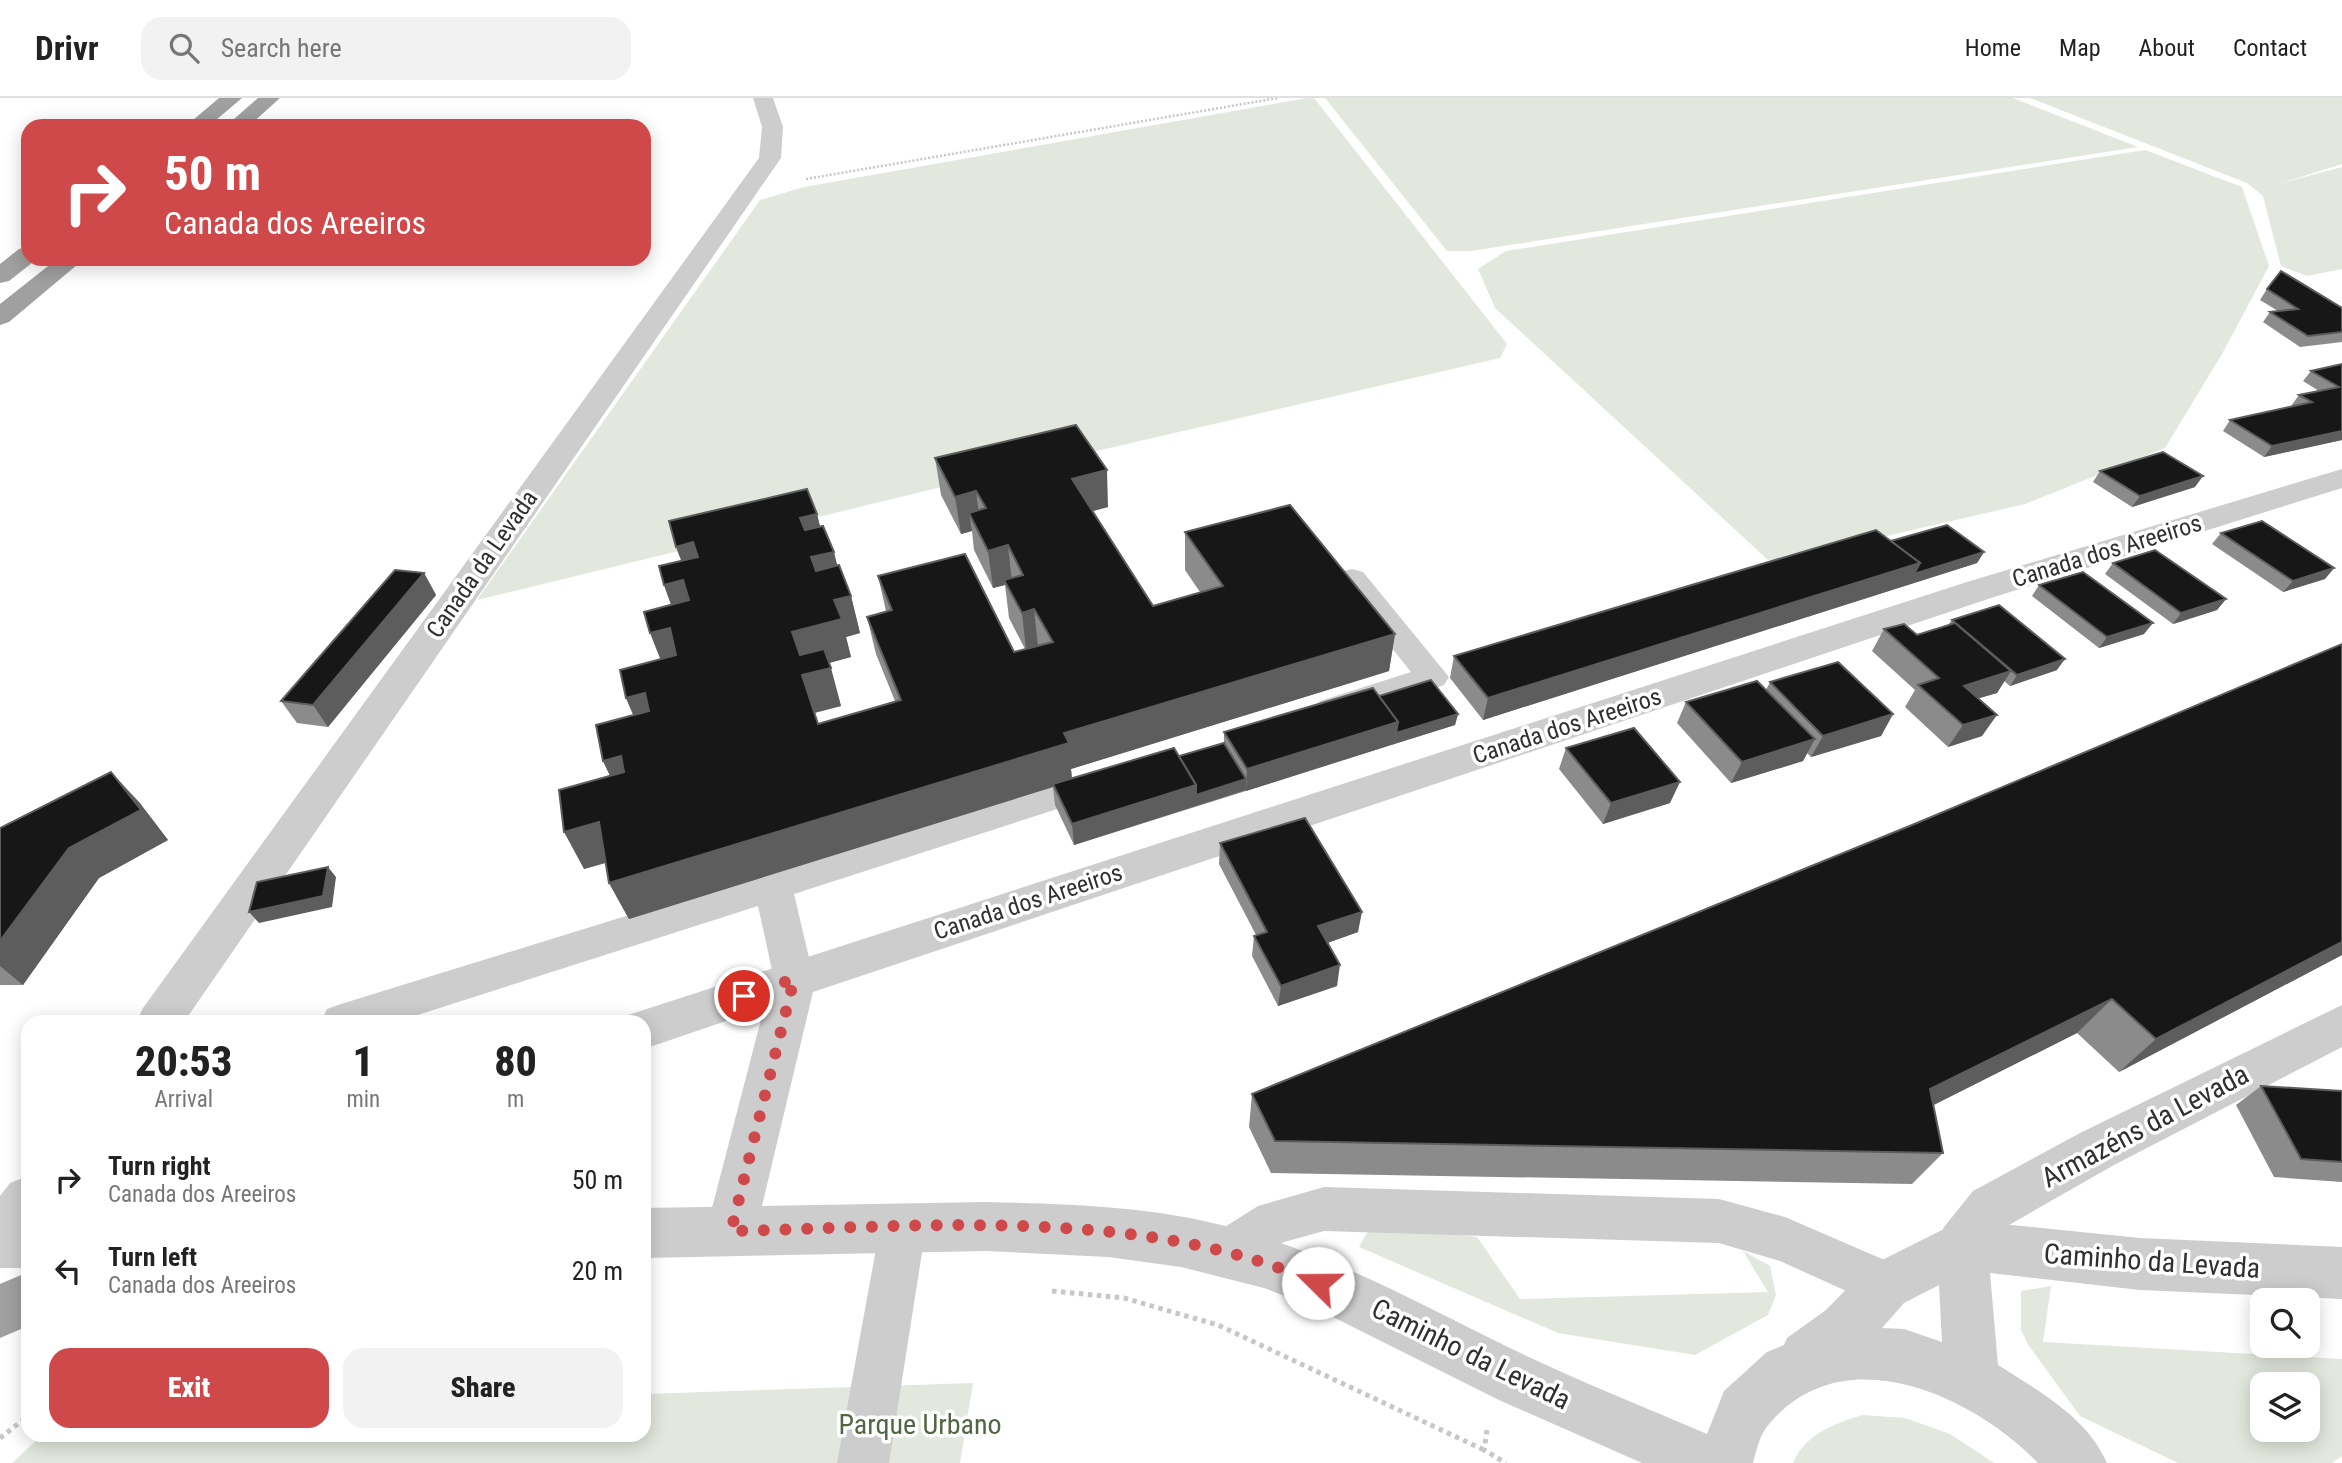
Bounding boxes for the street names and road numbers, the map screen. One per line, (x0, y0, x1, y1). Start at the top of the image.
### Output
street label: Canada da Levada (421, 485, 543, 643)
street label: Canada dos Areeiros (2009, 509, 2205, 593)
street label: Canada dos Areeiros (1469, 682, 1665, 770)
street label: Canada dos Areeiros (930, 858, 1126, 946)
street label: Armazéns da Levada (2036, 1058, 2254, 1194)
street label: Caminho da Levada (2043, 1237, 2261, 1285)
street label: Caminho da Levada (1366, 1292, 1576, 1416)

